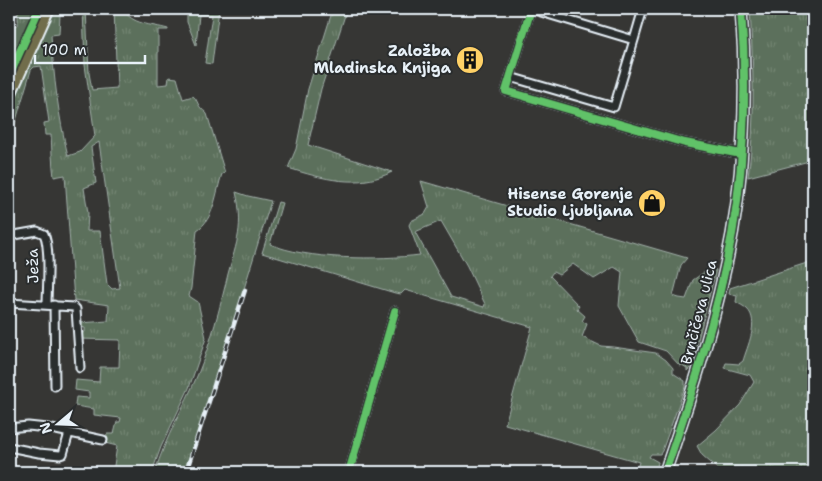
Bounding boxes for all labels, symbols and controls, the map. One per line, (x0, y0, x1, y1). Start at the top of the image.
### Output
scale bar (35, 32, 145, 64)
text: 100 m (42, 40, 87, 60)
place label: Založba Mladinska Knjiga (314, 41, 452, 78)
building icon: Založba Mladinska Knjiga (455, 45, 485, 75)
place label: Hisense Gorenje Studio Ljubljana (507, 184, 634, 221)
shop icon: Hisense Gorenje Studio Ljubljana (637, 188, 667, 218)
street label: Ježa (23, 248, 43, 284)
street label: Brnčičeva ulica (676, 257, 722, 367)
north arrow (32, 398, 82, 448)
text: N (35, 420, 56, 436)

